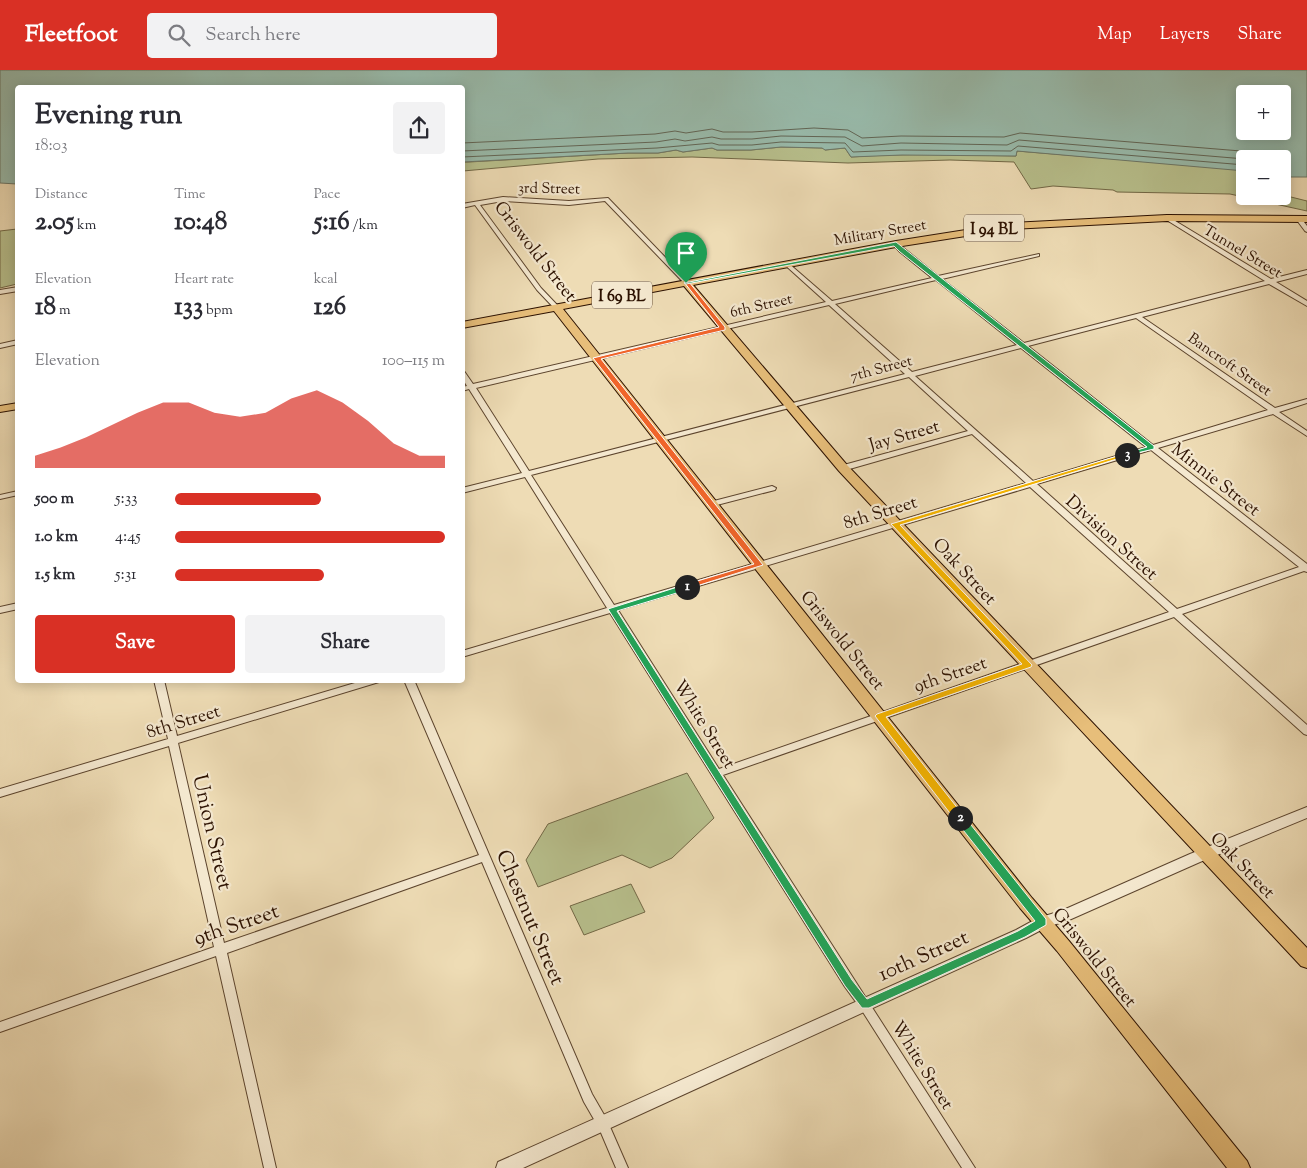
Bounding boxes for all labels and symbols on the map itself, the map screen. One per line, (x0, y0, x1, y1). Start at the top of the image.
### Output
street label: 3rd Street (518, 178, 580, 201)
street label: Griswold Street (487, 196, 582, 308)
road number: I 94 BL (964, 214, 1024, 242)
street label: Military Street (833, 215, 928, 252)
street label: Tunnel Street (1199, 220, 1286, 284)
pin (665, 232, 707, 283)
road number: I 69 BL (592, 282, 652, 308)
street label: 6th Street (728, 289, 795, 324)
street label: Bancroft Street (1183, 329, 1275, 402)
street label: 7th Street (848, 351, 915, 388)
street label: Jay Street (865, 414, 943, 460)
street label: Minnie Street (1165, 437, 1265, 524)
pin: 3 (1114, 442, 1140, 468)
street label: 8th Street (840, 490, 921, 537)
street label: Division Street (1059, 490, 1163, 587)
street label: Oak Street (925, 533, 1002, 612)
pin: 1 (674, 574, 700, 600)
street label: Griswold Street (793, 586, 890, 697)
street label: 9th Street (911, 651, 991, 701)
street label: White Street (666, 676, 741, 775)
street label: 8th Street (143, 699, 224, 746)
street label: Union Street (183, 772, 239, 893)
pin: 2 (948, 806, 972, 830)
street label: Oak Street (1203, 827, 1280, 906)
street label: Chestnut Street (487, 845, 571, 990)
street label: 9th Street (190, 897, 283, 954)
street label: Griswold Street (1045, 903, 1142, 1014)
street label: 10th Street (874, 924, 974, 990)
street label: White Street (884, 1017, 959, 1116)

